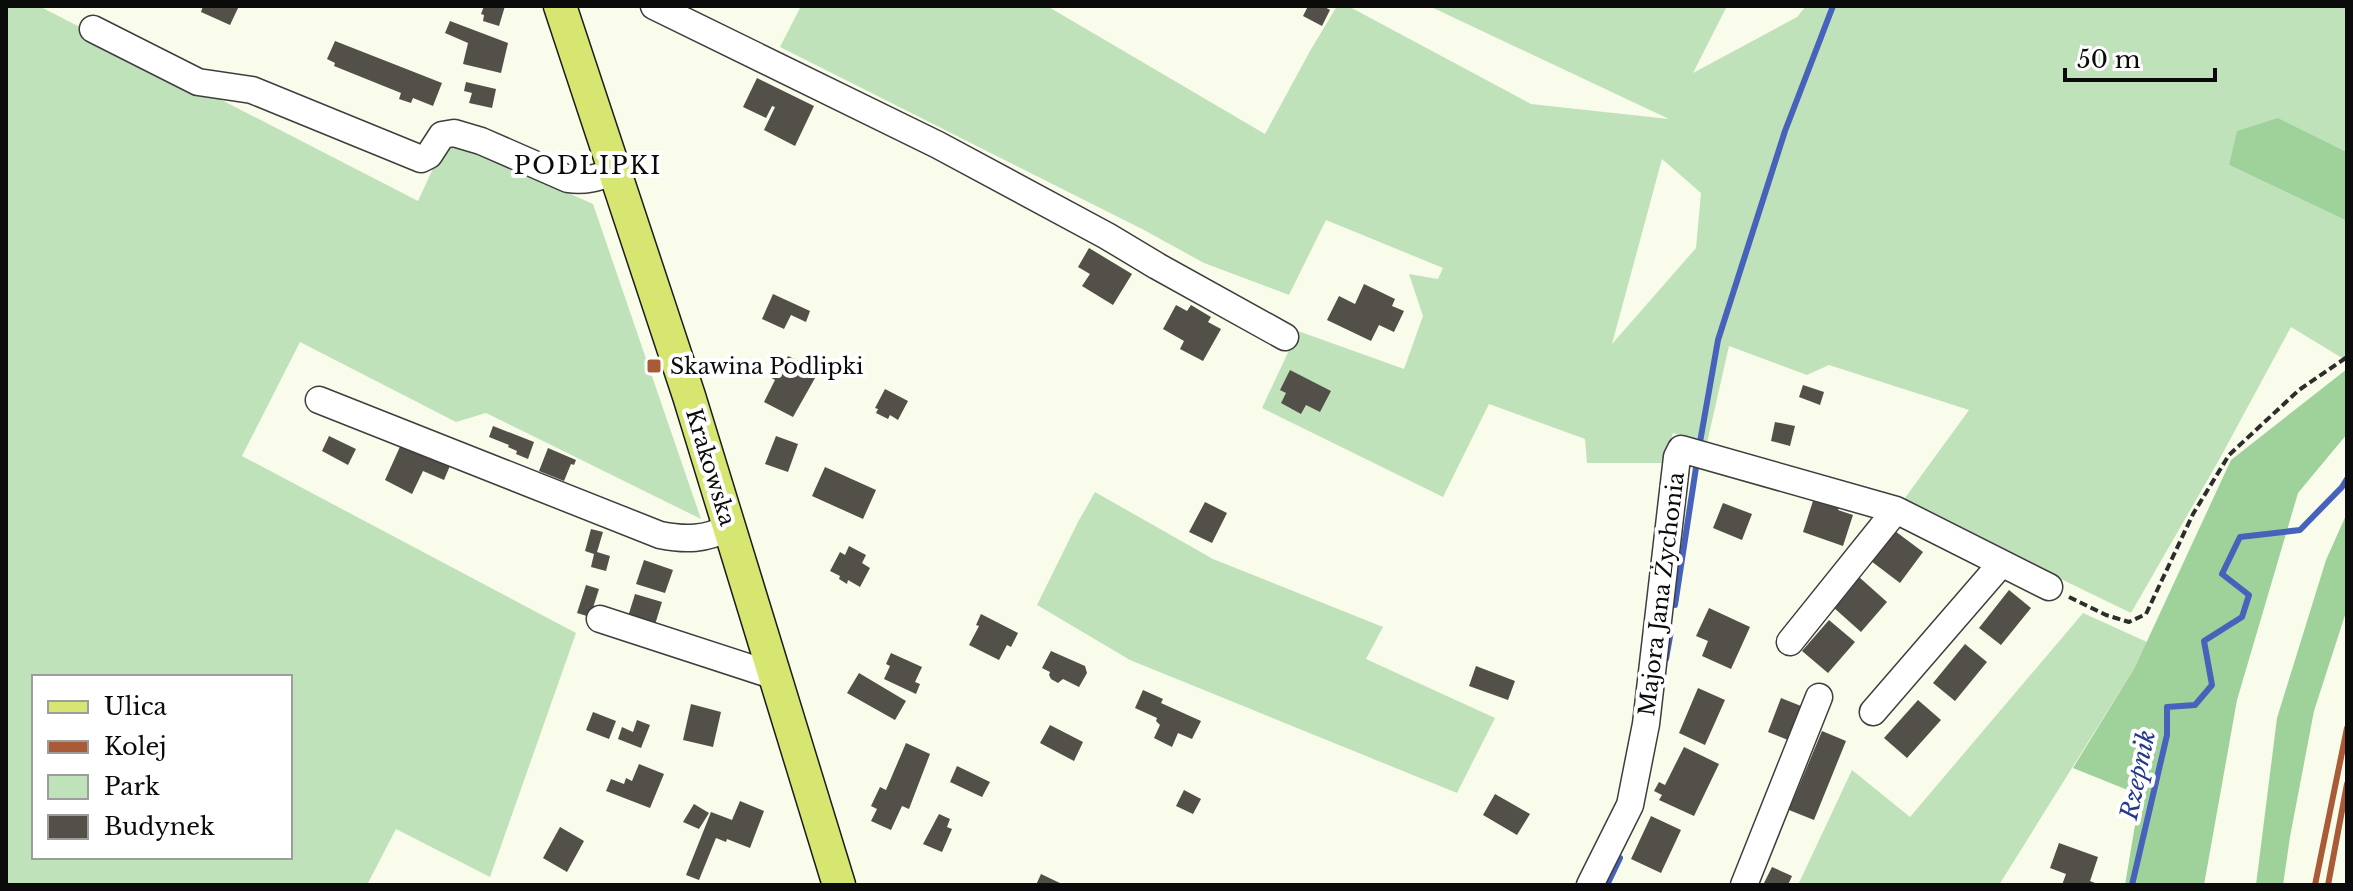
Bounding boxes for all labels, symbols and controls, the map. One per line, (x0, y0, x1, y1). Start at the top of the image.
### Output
scale bar (2065, 32, 2215, 82)
text: 50 m (2077, 45, 2141, 74)
district label: PODLIPKI (514, 151, 662, 180)
place label: Skawina Podlipki (670, 353, 864, 380)
marker: Skawina Podlipki (645, 357, 663, 375)
street label: Krakowska (680, 405, 741, 530)
street label: Majora Jana Żychonia (1632, 470, 1690, 717)
legend (32, 675, 292, 859)
text: Ulica (104, 692, 168, 721)
water label: Rzepnik (2114, 727, 2161, 823)
text: Kolej (104, 732, 167, 761)
text: Park (104, 772, 160, 801)
text: Budynek (104, 812, 215, 841)

